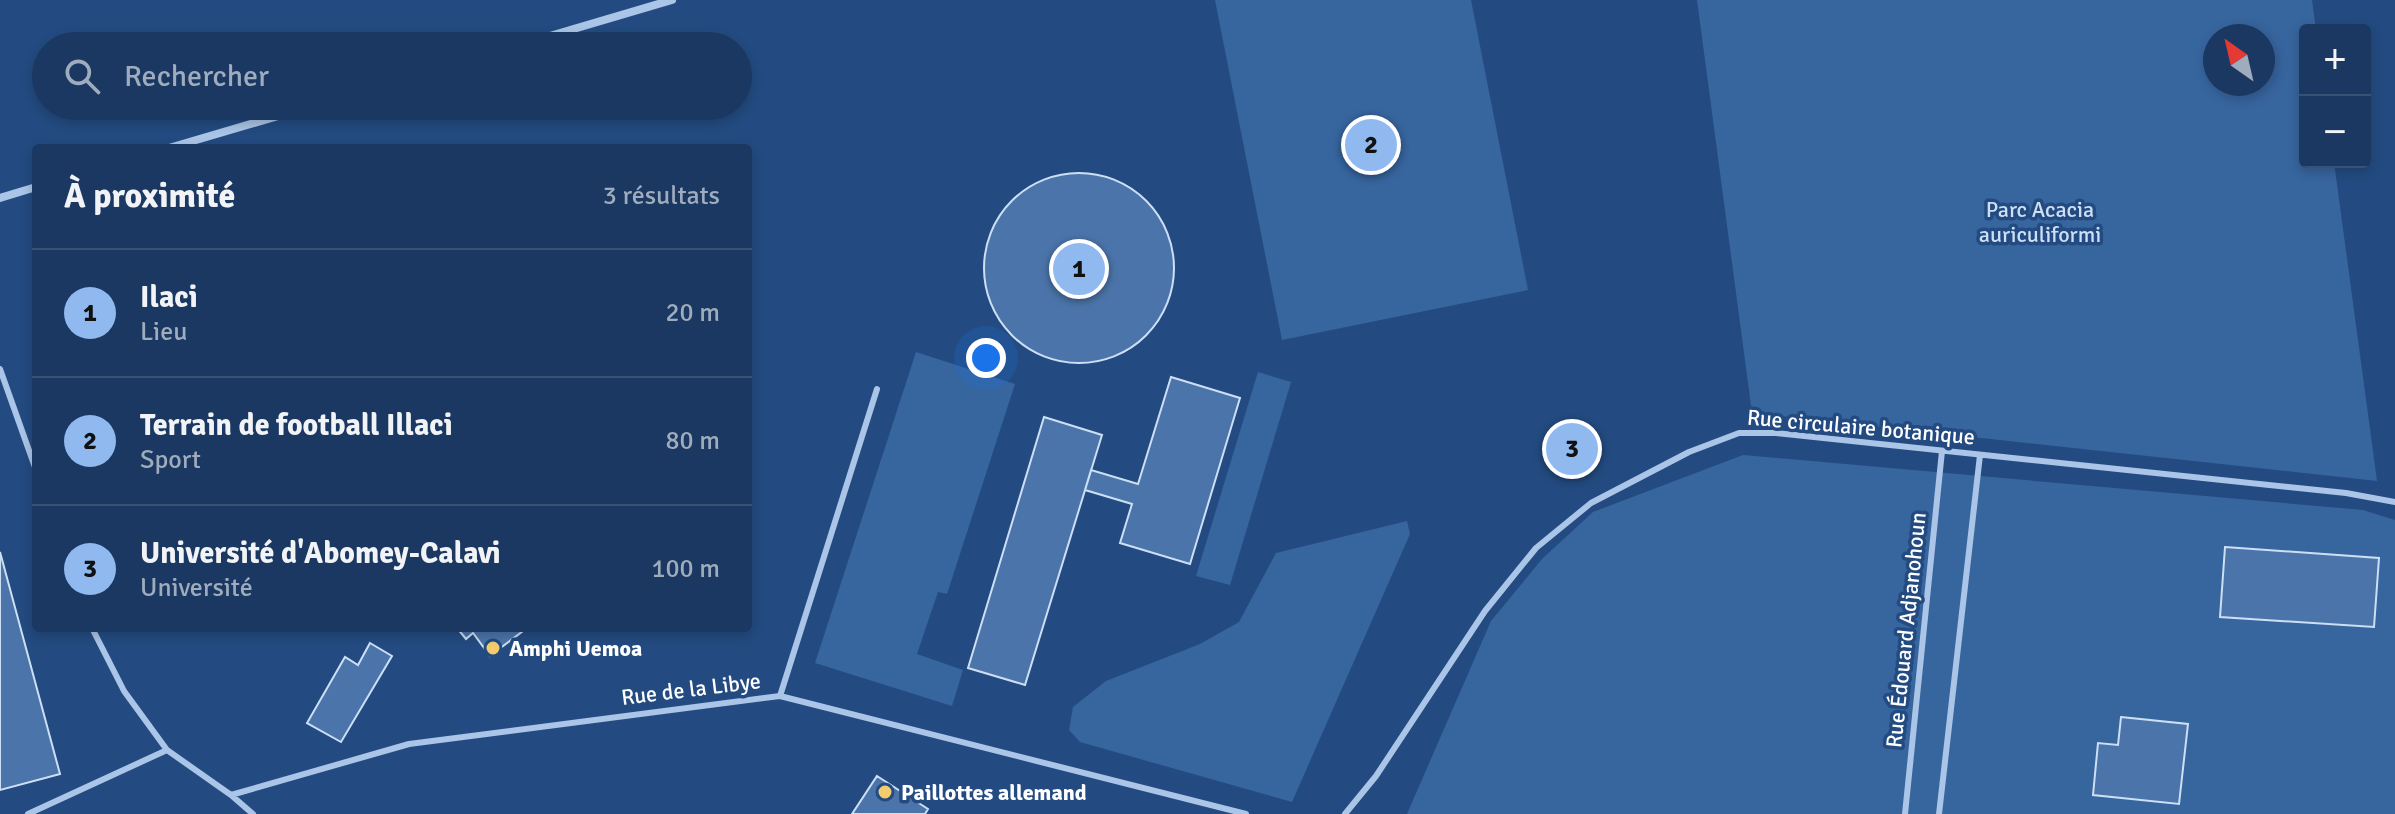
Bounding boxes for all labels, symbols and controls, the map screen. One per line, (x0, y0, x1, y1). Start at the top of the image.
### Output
north arrow (2203, 24, 2275, 96)
map controls (2299, 24, 2371, 168)
button: + (2299, 24, 2371, 96)
search box (32, 32, 752, 120)
icon: search (60, 54, 104, 98)
text: Rechercher (124, 58, 269, 95)
button: − (2299, 96, 2371, 168)
pin: 2 (1345, 115, 1397, 175)
text: À proximité (64, 175, 235, 217)
text: 3 résultats (603, 180, 720, 212)
park label: Parc Acacia auriculiformi (1979, 196, 2101, 248)
pin: 1 (1053, 239, 1105, 299)
text: Ilaci (140, 279, 198, 316)
text: 1 (83, 297, 97, 329)
text: 20 m (665, 297, 720, 329)
text: Lieu (140, 316, 187, 348)
your location (966, 338, 1006, 378)
street label: Rue circulaire botanique (1746, 404, 1976, 450)
text: Terrain de football Illaci (140, 407, 453, 444)
pin: 3 (1546, 419, 1598, 479)
text: 2 (83, 425, 97, 457)
text: 80 m (665, 425, 720, 457)
text: Sport (140, 444, 201, 476)
street label: Rue Édouard Adjanohoun (1880, 511, 1932, 749)
text: Université d'Abomey-Calavi (140, 535, 501, 572)
text: 3 (83, 553, 97, 585)
text: 100 m (651, 553, 720, 585)
text: Université (140, 572, 253, 604)
place label: Amphi Uemoa (509, 635, 642, 662)
marker: Amphi Uemoa (484, 639, 502, 657)
street label: Rue de la Libye (620, 667, 762, 711)
place label: Paillottes allemand (901, 779, 1087, 806)
marker: Paillottes allemand (876, 783, 894, 801)

